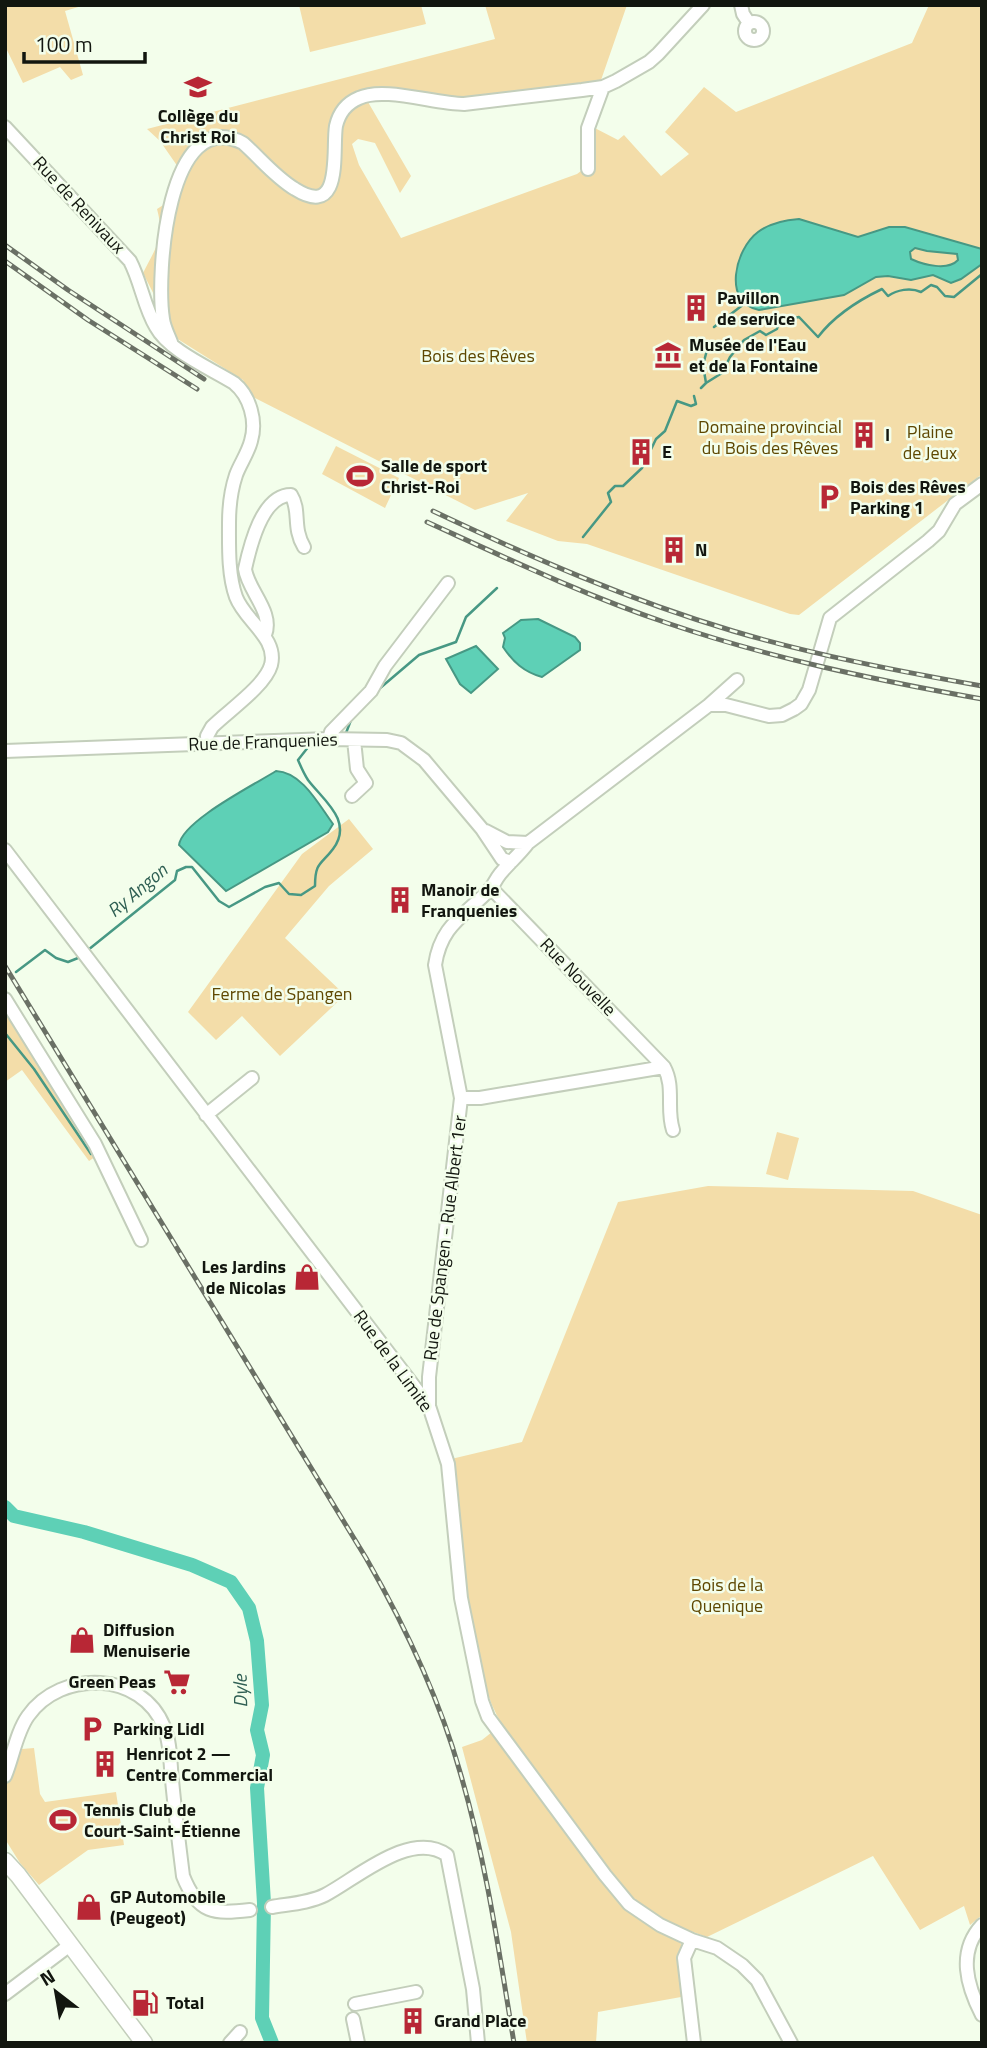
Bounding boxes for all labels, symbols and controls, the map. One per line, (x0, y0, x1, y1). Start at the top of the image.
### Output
scale bar (24, 21, 145, 65)
text: 100 m (35, 28, 92, 60)
school or university icon: Collège du Christ Roi (183, 72, 213, 102)
place label: Collège du Christ Roi (158, 102, 238, 150)
street label: Rue de Renivaux (27, 150, 132, 260)
place label: Pavillon de service (717, 284, 795, 332)
building icon: Pavillon de service (681, 293, 711, 323)
place label: Musée de l'Eau et de la Fontaine (689, 331, 818, 379)
museum icon: Musée de l'Eau et de la Fontaine (653, 340, 683, 370)
park label: Bois des Rêves (421, 342, 535, 369)
park label: Domaine provincial du Bois des Rêves (698, 413, 842, 461)
park label: Plaine de Jeux (903, 418, 957, 466)
building icon: I (849, 420, 879, 450)
place label: I (885, 421, 890, 448)
building icon: E (626, 437, 656, 467)
place label: E (662, 438, 672, 465)
place label: Salle de sport Christ-Roi (381, 452, 487, 500)
sports icon: Salle de sport Christ-Roi (345, 461, 375, 491)
place label: Bois des Rêves Parking 1 (850, 473, 966, 521)
parking icon: Bois des Rêves Parking 1 (814, 482, 844, 512)
building icon: N (659, 535, 689, 565)
place label: N (695, 536, 707, 563)
street label: Rue de Franquenies (188, 725, 338, 758)
water label: Ry Angon (100, 855, 174, 924)
place label: Manoir de Franquenies (421, 876, 517, 924)
building icon: Manoir de Franquenies (385, 885, 415, 915)
street label: Rue Nouvelle (534, 931, 623, 1022)
park label: Ferme de Spangen (211, 980, 353, 1007)
street label: Rue de Spangen - Rue Albert 1er (416, 1114, 473, 1362)
place label: Les Jardins de Nicolas (202, 1253, 286, 1301)
shop icon: Les Jardins de Nicolas (292, 1262, 322, 1292)
street label: Rue de la Limite (347, 1304, 440, 1417)
park label: Bois de la Quenique (691, 1571, 763, 1619)
place label: Diffusion Menuiserie (103, 1616, 190, 1664)
shop icon: Diffusion Menuiserie (67, 1625, 97, 1655)
supermarket icon: Green Peas (162, 1667, 192, 1697)
place label: Green Peas (69, 1668, 156, 1695)
water label: Dyle (225, 1673, 254, 1708)
parking icon: Parking Lidl (77, 1714, 107, 1744)
place label: Parking Lidl (113, 1715, 205, 1742)
place label: Henricot 2 — Centre Commercial (126, 1740, 273, 1788)
building icon: Henricot 2 — Centre Commercial (90, 1749, 120, 1779)
place label: Tennis Club de Court-Saint-Étienne (84, 1796, 240, 1844)
sports icon: Tennis Club de Court-Saint-Étienne (48, 1805, 78, 1835)
place label: GP Automobile (Peugeot) (110, 1883, 226, 1931)
shop icon: GP Automobile (Peugeot) (74, 1892, 104, 1922)
north arrow (21, 1957, 91, 2027)
text: N (34, 1961, 60, 1993)
fuel station icon: Total (130, 1988, 160, 2018)
place label: Total (166, 1989, 204, 2016)
building icon: Grand Place (398, 2006, 428, 2036)
place label: Grand Place (434, 2007, 526, 2034)

